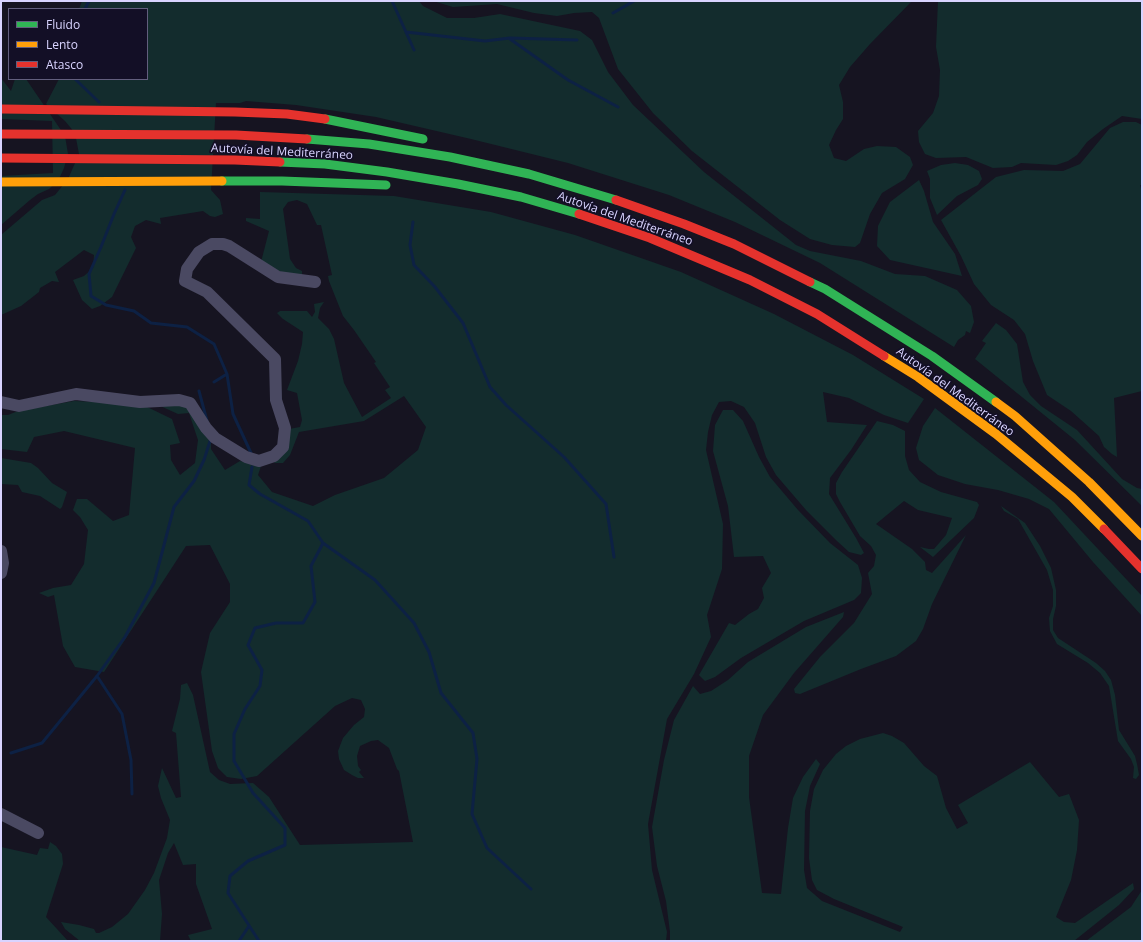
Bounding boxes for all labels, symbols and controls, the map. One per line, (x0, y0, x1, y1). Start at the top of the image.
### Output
legend (8, 8, 148, 80)
text: Fluido (46, 16, 80, 33)
text: Lento (46, 36, 78, 53)
text: Atasco (46, 56, 83, 73)
street label: Autovía del Mediterráneo (211, 141, 353, 163)
street label: Autovía del Mediterráneo (555, 189, 695, 249)
street label: Autovía del Mediterráneo (893, 344, 1017, 440)

